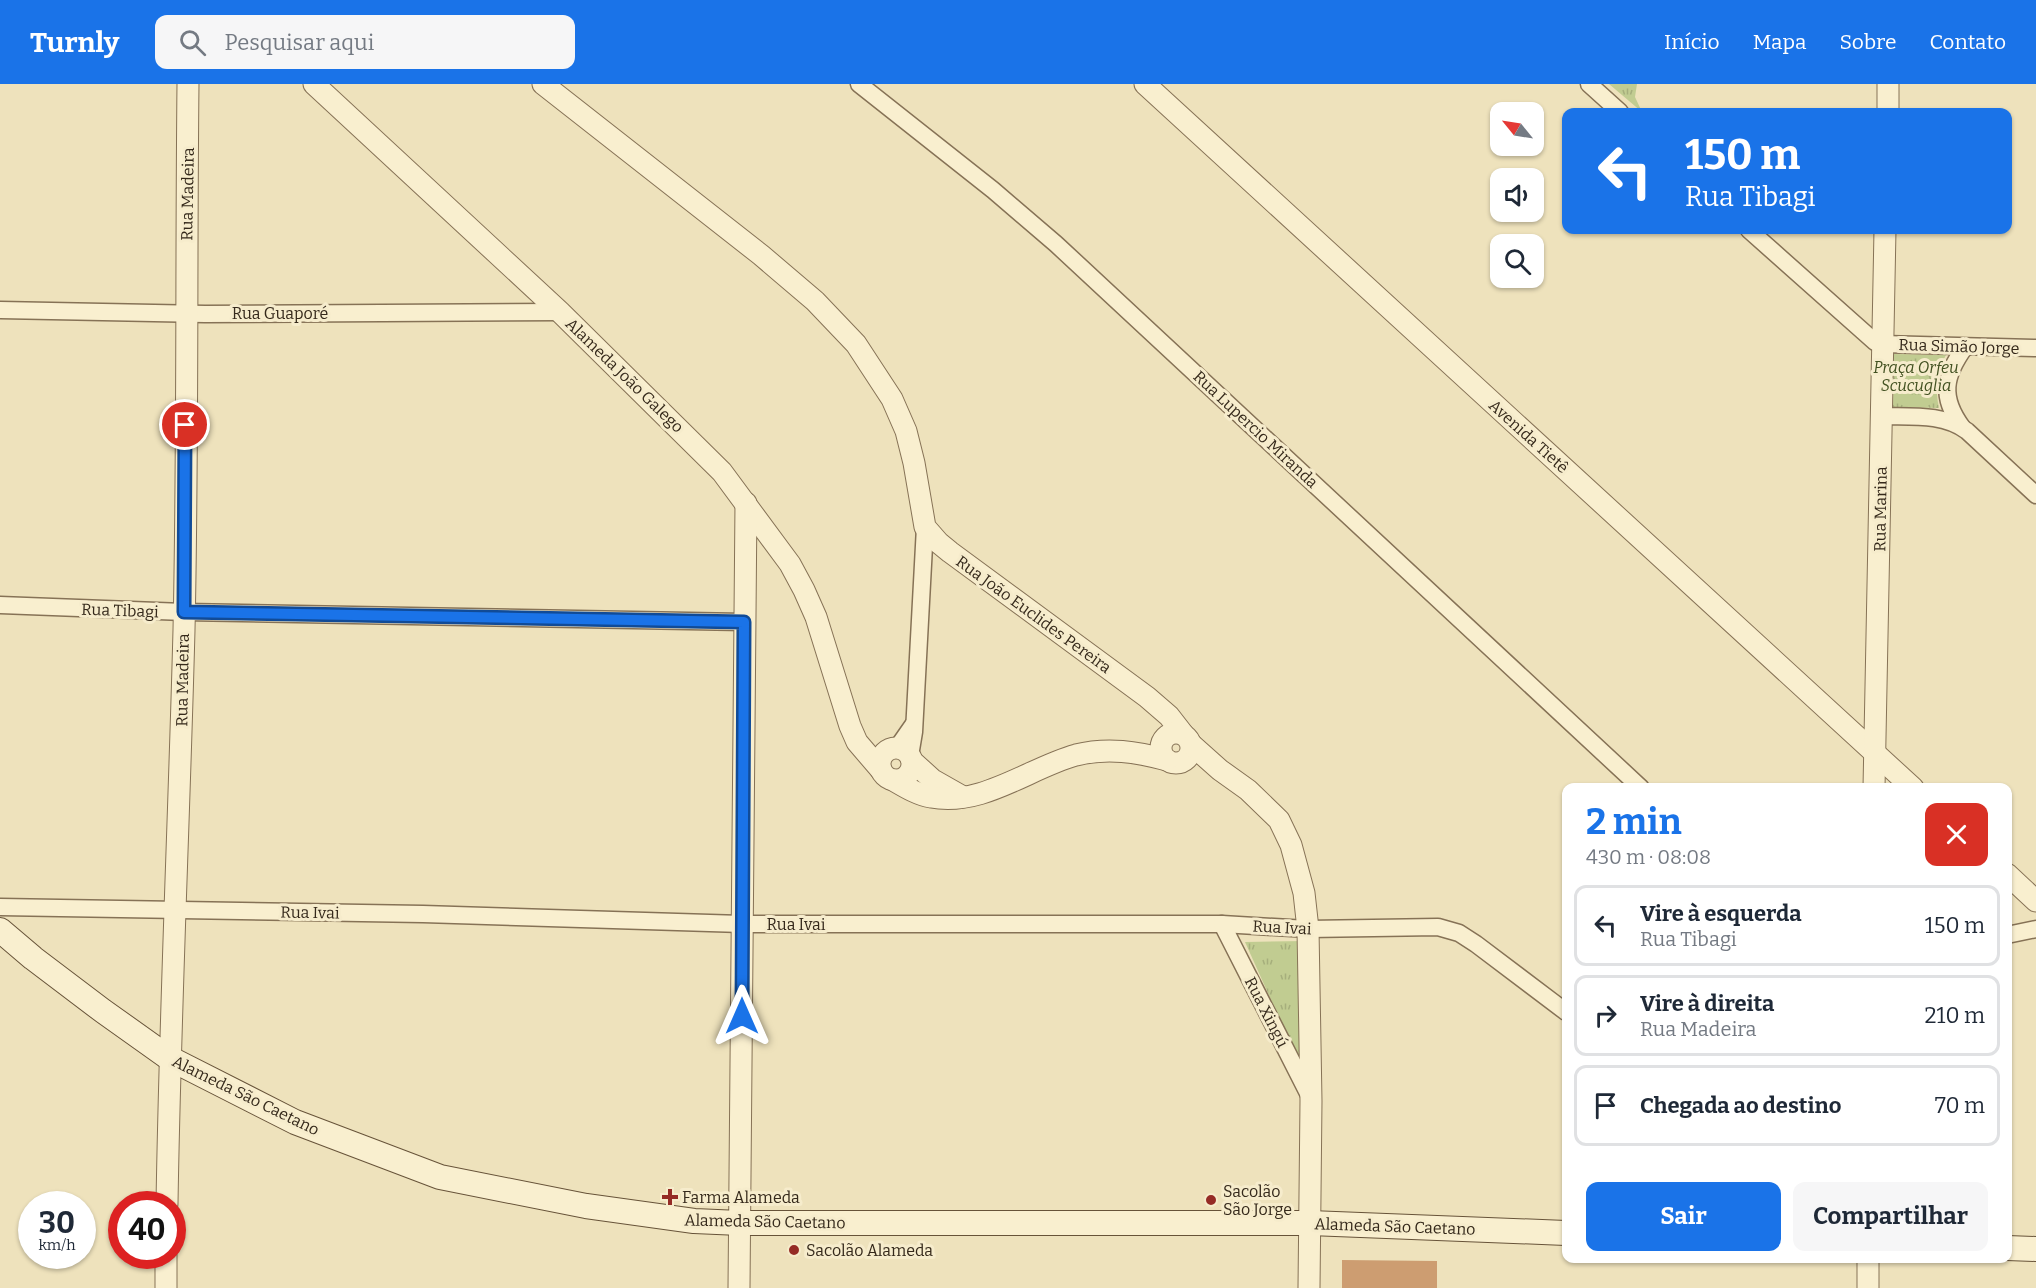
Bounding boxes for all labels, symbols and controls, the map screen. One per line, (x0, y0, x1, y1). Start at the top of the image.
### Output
search box (155, 15, 575, 69)
text: Turnly (30, 26, 119, 59)
icon: search (176, 26, 209, 59)
text: Pesquisar aqui (224, 29, 374, 56)
text: Início (1664, 29, 1720, 55)
text: Mapa (1753, 29, 1807, 55)
text: Sobre (1840, 29, 1896, 55)
text: Contato (1929, 29, 2006, 55)
north arrow (1490, 102, 1544, 156)
map controls (1490, 102, 1544, 288)
text: 150 m (1685, 130, 1800, 180)
icon: left (1586, 132, 1664, 210)
street label: Rua Madeira (177, 147, 198, 241)
button: sound (1490, 168, 1544, 222)
text: Rua Tibagi (1685, 181, 1816, 213)
button: search (1490, 234, 1544, 288)
street label: Rua Guaporé (232, 304, 328, 323)
street label: Alameda João Galego (562, 314, 688, 437)
street label: Rua Simão Jorge (1898, 335, 2020, 358)
park label: Praça Orfeu Scucuglia (1873, 358, 1959, 395)
street label: Rua Lupercio Miranda (1189, 367, 1322, 492)
street label: Avenida Tietê (1485, 396, 1572, 477)
pin (159, 399, 210, 450)
icon: arrive (168, 408, 201, 441)
street label: Rua Marina (1870, 466, 1891, 552)
street label: Rua João Euclides Pereira (952, 552, 1115, 677)
street label: Rua Tibagi (81, 600, 159, 621)
street label: Rua Madeira (172, 633, 193, 727)
text: 2 min (1586, 800, 1682, 844)
button: close (1925, 803, 1988, 866)
text: 430 m · 08:08 (1586, 845, 1711, 869)
text: Vire à esquerda (1640, 900, 1801, 927)
street label: Rua Ivai (280, 902, 340, 923)
icon: left (1589, 909, 1622, 942)
text: 150 m (1925, 912, 1985, 939)
street label: Rua Ivai (766, 915, 826, 934)
street label: Rua Ivai (1252, 916, 1312, 939)
text: Rua Tibagi (1640, 927, 1737, 951)
street label: Rua Xingú (1241, 974, 1292, 1051)
position arrow (710, 984, 774, 1048)
text: Vire à direita (1640, 990, 1774, 1017)
icon: right (1589, 999, 1622, 1032)
text: 210 m (1925, 1002, 1985, 1029)
text: Rua Madeira (1640, 1017, 1757, 1041)
street label: Alameda São Caetano (169, 1052, 322, 1139)
icon: arrive (1589, 1089, 1622, 1122)
text: Chegada ao destino (1640, 1092, 1841, 1119)
text: 70 m (1935, 1092, 1985, 1119)
place label: Sacolão São Jorge (1223, 1182, 1292, 1219)
button: Sair (1586, 1182, 1781, 1251)
button: Compartilhar (1793, 1182, 1988, 1251)
place label: Farma Alameda (682, 1188, 800, 1207)
marker: Farma Alameda (663, 1190, 677, 1204)
speed limit sign: 40 (108, 1191, 186, 1269)
marker: Sacolão São Jorge (1204, 1193, 1218, 1207)
text: 30 (39, 1205, 75, 1241)
street label: Alameda São Caetano (684, 1211, 846, 1232)
street label: Alameda São Caetano (1314, 1214, 1476, 1239)
text: km/h (38, 1236, 76, 1254)
place label: Sacolão Alameda (806, 1241, 933, 1260)
marker: Sacolão Alameda (787, 1243, 801, 1257)

